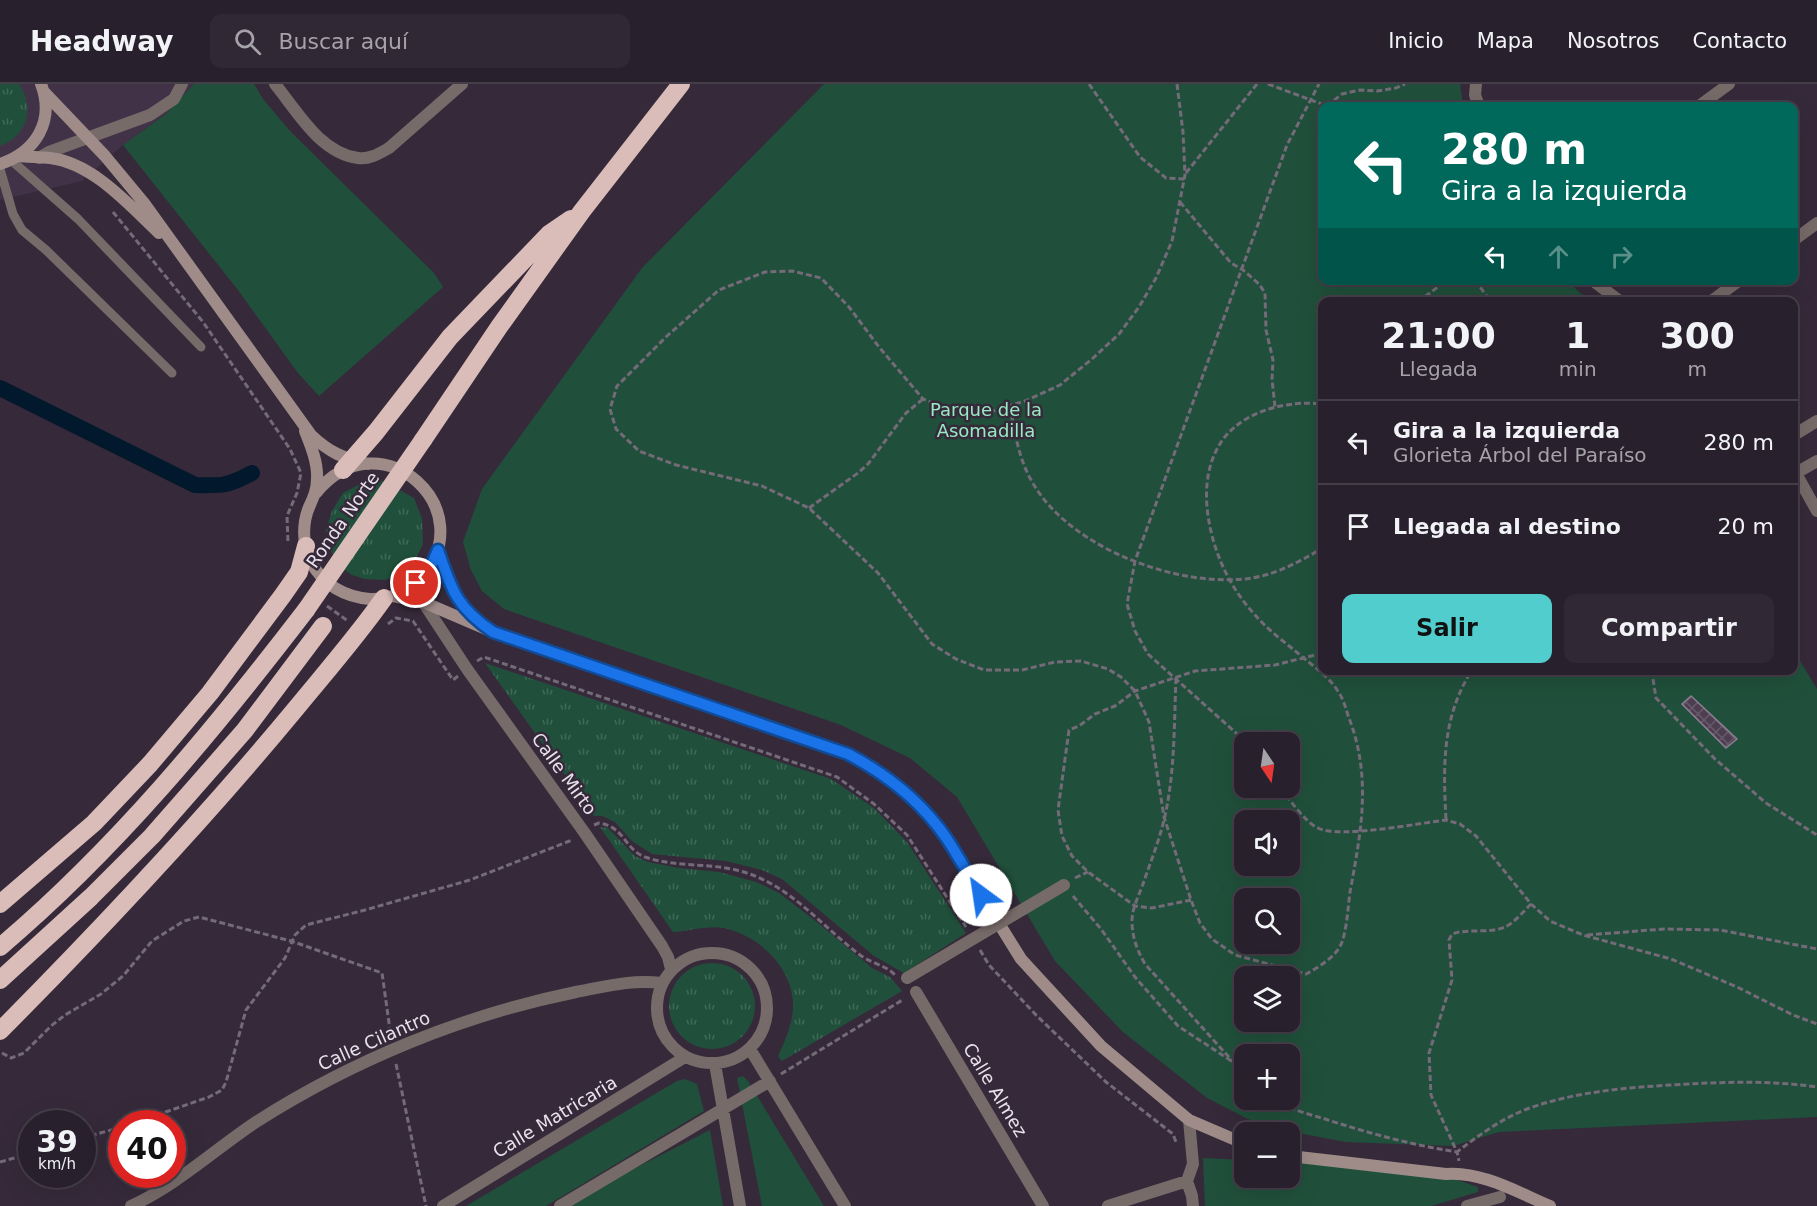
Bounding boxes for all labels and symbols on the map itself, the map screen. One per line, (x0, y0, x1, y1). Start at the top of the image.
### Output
park label: Parque de la Asomadilla (930, 399, 1042, 441)
street label: Ronda Norte (302, 468, 383, 572)
pin (390, 557, 441, 608)
street label: Calle Mirto (528, 729, 601, 819)
north arrow (1234, 732, 1300, 798)
position arrow (949, 863, 1013, 927)
street label: Calle Cilantro (314, 1006, 433, 1075)
street label: Calle Almez (959, 1039, 1032, 1140)
street label: Calle Matricaria (489, 1071, 620, 1162)
speed limit sign: 40 (108, 1110, 186, 1188)

